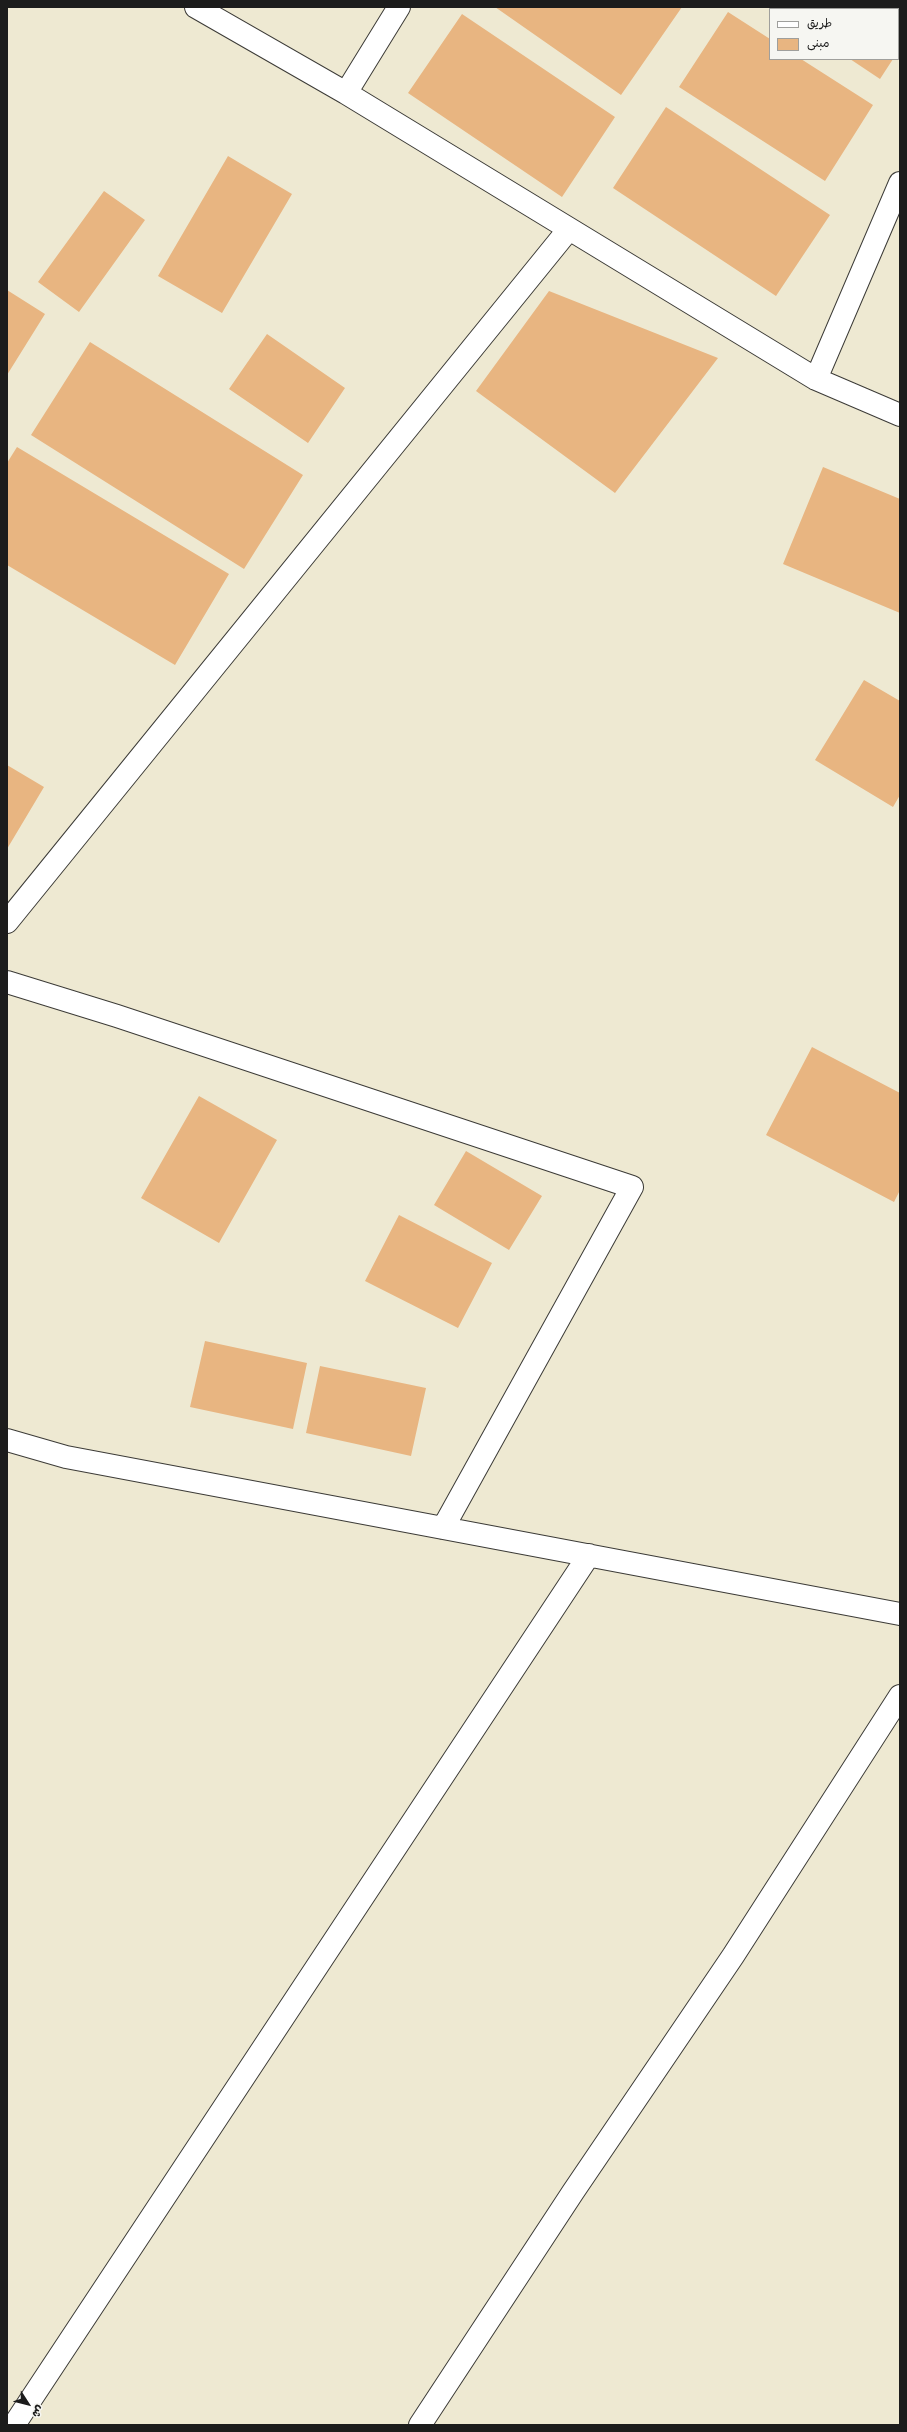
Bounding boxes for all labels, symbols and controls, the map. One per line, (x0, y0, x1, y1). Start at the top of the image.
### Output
legend (769, 8, 899, 60)
text: طريق (807, 14, 832, 33)
text: مبنى (807, 34, 830, 53)
north arrow (8, 2384, 48, 2424)
text: ش (27, 2401, 49, 2421)

